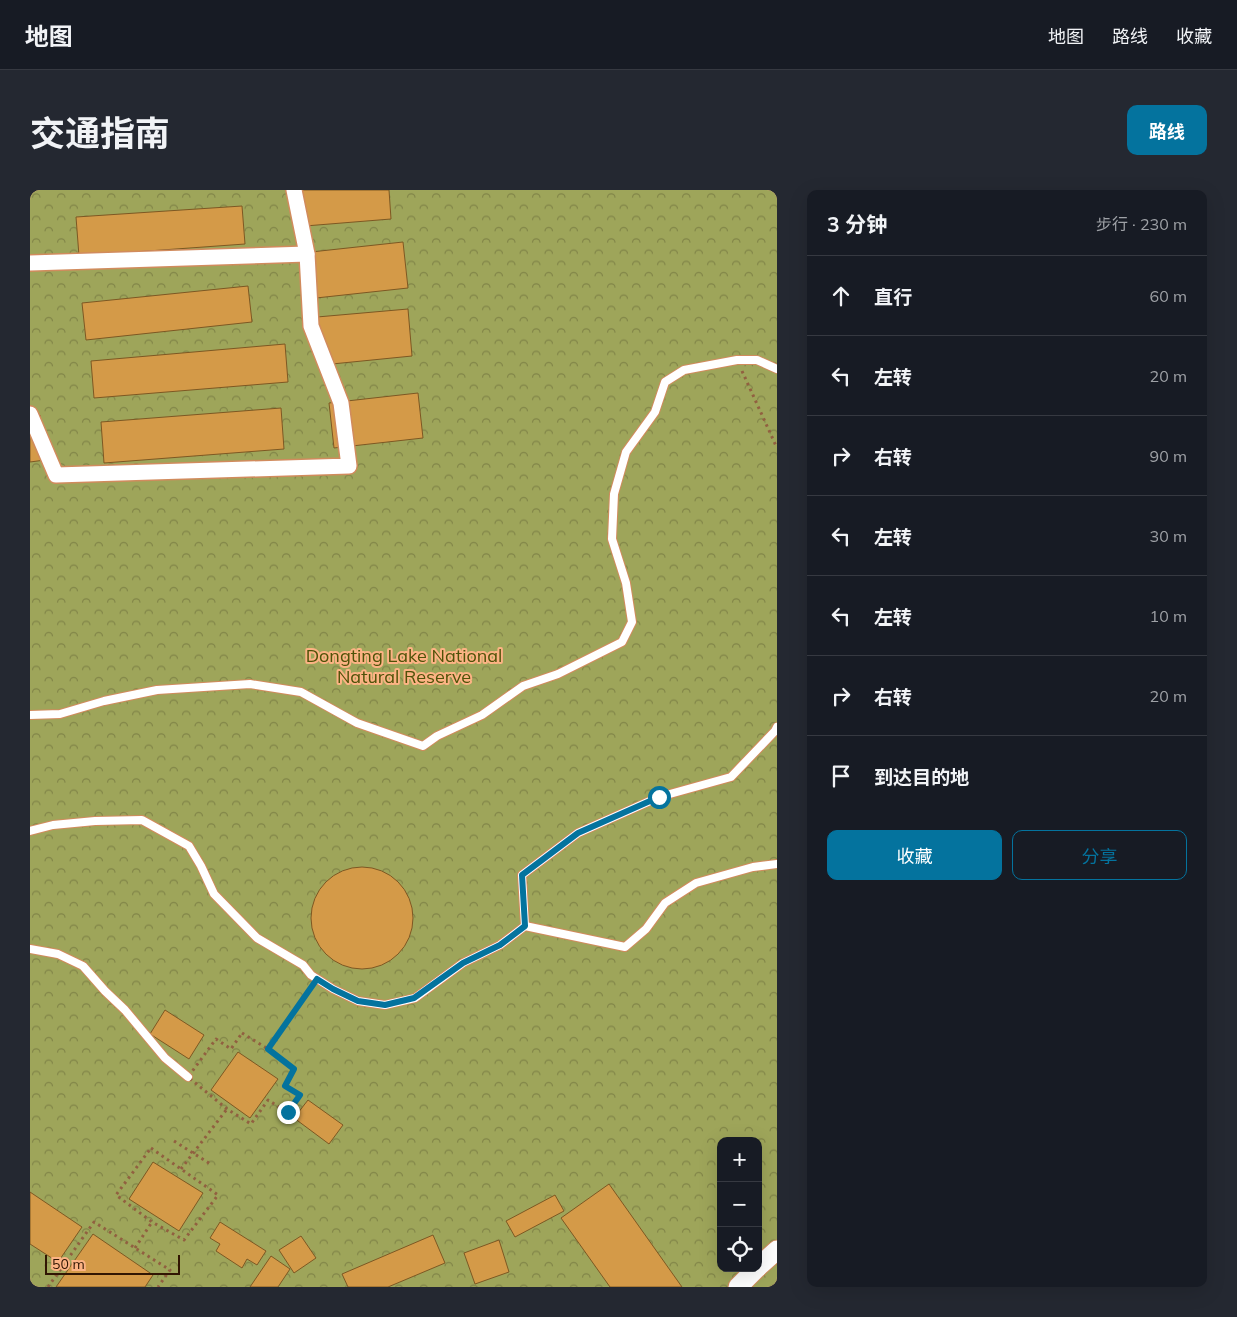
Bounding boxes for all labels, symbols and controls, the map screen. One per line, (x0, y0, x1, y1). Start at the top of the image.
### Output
text: 地图 (25, 21, 73, 51)
text: 地图 (1048, 25, 1084, 48)
text: 路线 (1112, 25, 1148, 48)
text: 收藏 (1176, 25, 1212, 48)
button: 路线 (1127, 105, 1207, 155)
text: 交通指南 (30, 111, 170, 155)
text: 3 分钟 (827, 211, 887, 237)
text: 步行 · 230 m (1096, 214, 1187, 234)
icon: ahead (827, 282, 855, 310)
text: 直行 (874, 285, 912, 309)
text: 60 m (1150, 286, 1187, 306)
icon: left (827, 362, 855, 390)
text: 左转 (874, 365, 912, 389)
text: 20 m (1150, 366, 1187, 386)
icon: right (827, 442, 855, 470)
text: 右转 (874, 445, 912, 469)
text: 90 m (1150, 446, 1187, 466)
icon: left (827, 522, 855, 550)
text: 左转 (874, 525, 912, 549)
text: 30 m (1150, 526, 1187, 546)
icon: left (827, 602, 855, 630)
text: 左转 (874, 605, 912, 629)
text: 10 m (1150, 606, 1187, 626)
park label: Dongting Lake National Natural Reserve (306, 644, 502, 688)
icon: right (827, 682, 855, 710)
text: 右转 (874, 685, 912, 709)
text: 20 m (1150, 686, 1187, 706)
icon: arrive (827, 762, 855, 790)
text: 到达目的地 (874, 765, 969, 789)
route start (648, 786, 671, 809)
button: 收藏 (827, 830, 1002, 880)
button: 分享 (1012, 830, 1187, 880)
route end (277, 1101, 300, 1124)
map controls (717, 1137, 762, 1272)
button: + (717, 1137, 762, 1182)
button: − (717, 1182, 762, 1227)
button: locate (717, 1227, 762, 1272)
scale bar (45, 1252, 180, 1275)
text: 50 m (52, 1255, 85, 1273)

